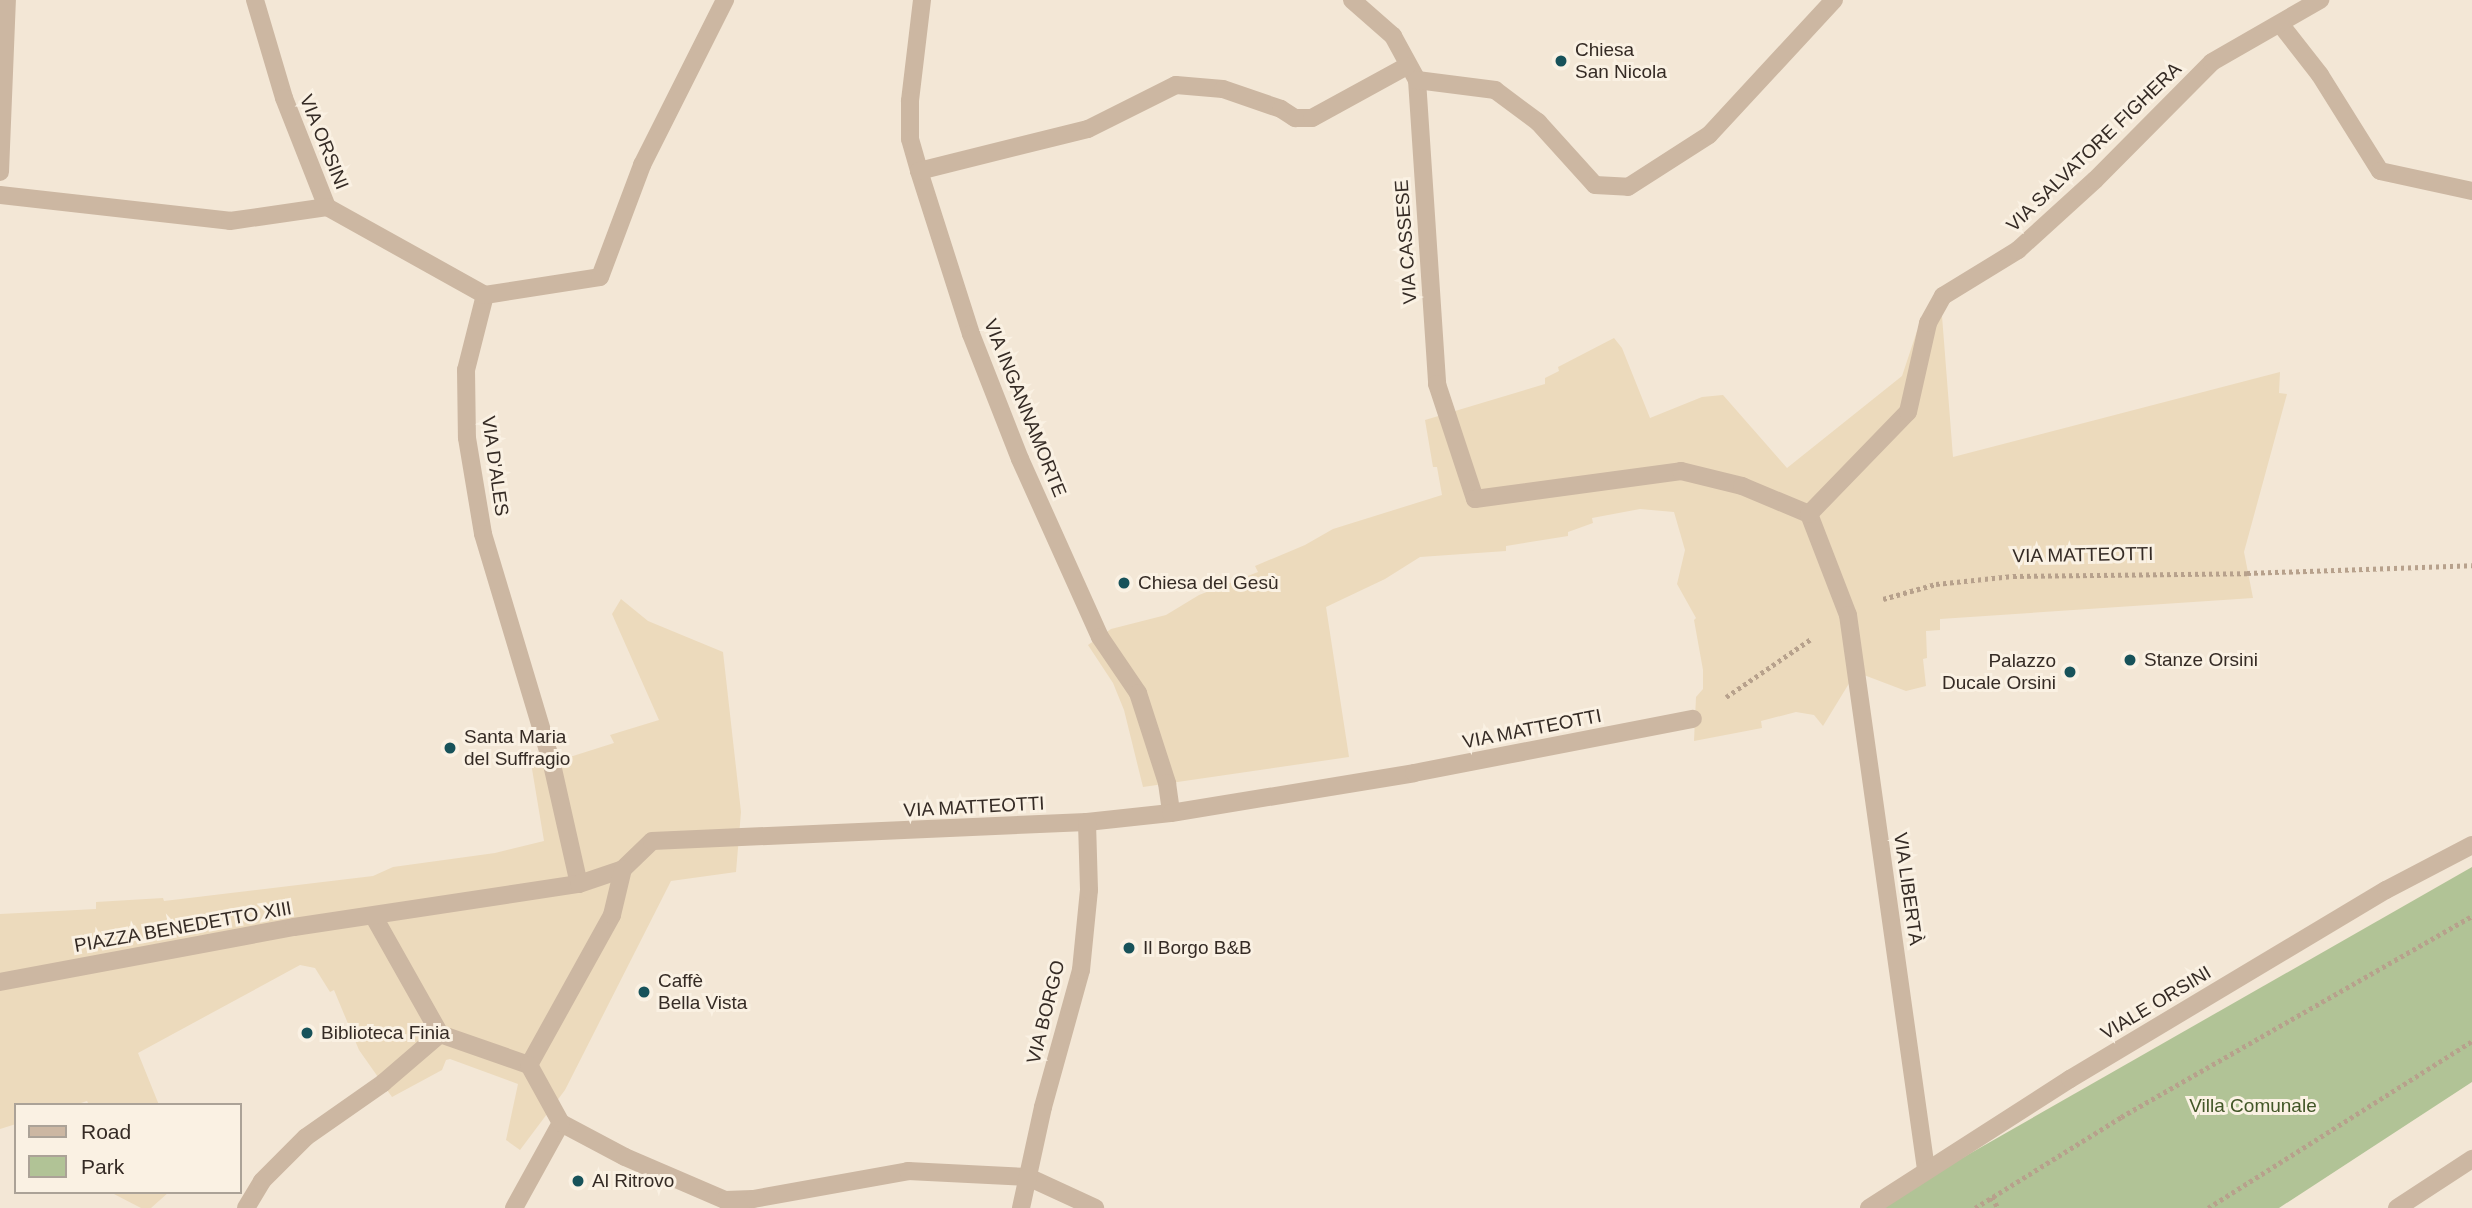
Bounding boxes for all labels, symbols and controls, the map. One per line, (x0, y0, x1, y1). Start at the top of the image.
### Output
place label: Chiesa San Nicola (1575, 39, 1667, 83)
marker: Chiesa San Nicola (1553, 53, 1569, 69)
street label: VIA SALVATORE FIGHERA (2002, 57, 2186, 237)
street label: VIA ORSINI (294, 91, 354, 193)
street label: VIA CASSESE (1390, 179, 1422, 305)
street label: VIA INGANNAMORTE (979, 315, 1071, 501)
street label: VIA D'ALES (477, 414, 513, 518)
street label: VIA MATTEOTTI (2012, 542, 2154, 568)
place label: Chiesa del Gesù (1138, 572, 1278, 594)
marker: Chiesa del Gesù (1116, 575, 1132, 591)
place label: Stanze Orsini (2144, 649, 2258, 671)
place label: Palazzo Ducale Orsini (1942, 650, 2056, 694)
marker: Stanze Orsini (2122, 652, 2138, 668)
marker: Palazzo Ducale Orsini (2062, 664, 2078, 680)
street label: VIA MATTEOTTI (1460, 704, 1604, 754)
place label: Santa Maria del Suffragio (464, 726, 570, 770)
marker: Santa Maria del Suffragio (442, 740, 458, 756)
street label: VIA MATTEOTTI (902, 792, 1046, 822)
street label: VIA LIBERTÀ (1889, 831, 1927, 947)
street label: PIAZZA BENEDETTO XIII (72, 897, 294, 957)
place label: Il Borgo B&B (1143, 937, 1252, 959)
marker: Il Borgo B&B (1121, 940, 1137, 956)
street label: VIA BORGO (1022, 958, 1070, 1066)
street label: VIALE ORSINI (2097, 961, 2215, 1045)
place label: Caffè Bella Vista (658, 970, 747, 1014)
marker: Caffè Bella Vista (636, 984, 652, 1000)
place label: Biblioteca Finia (321, 1022, 450, 1044)
marker: Biblioteca Finia (299, 1025, 315, 1041)
park label: Villa Comunale (2189, 1095, 2317, 1117)
legend (14, 1103, 242, 1194)
text: Road (81, 1120, 131, 1143)
text: Park (81, 1155, 124, 1178)
place label: Al Ritrovo (592, 1170, 674, 1192)
marker: Al Ritrovo (570, 1173, 586, 1189)

